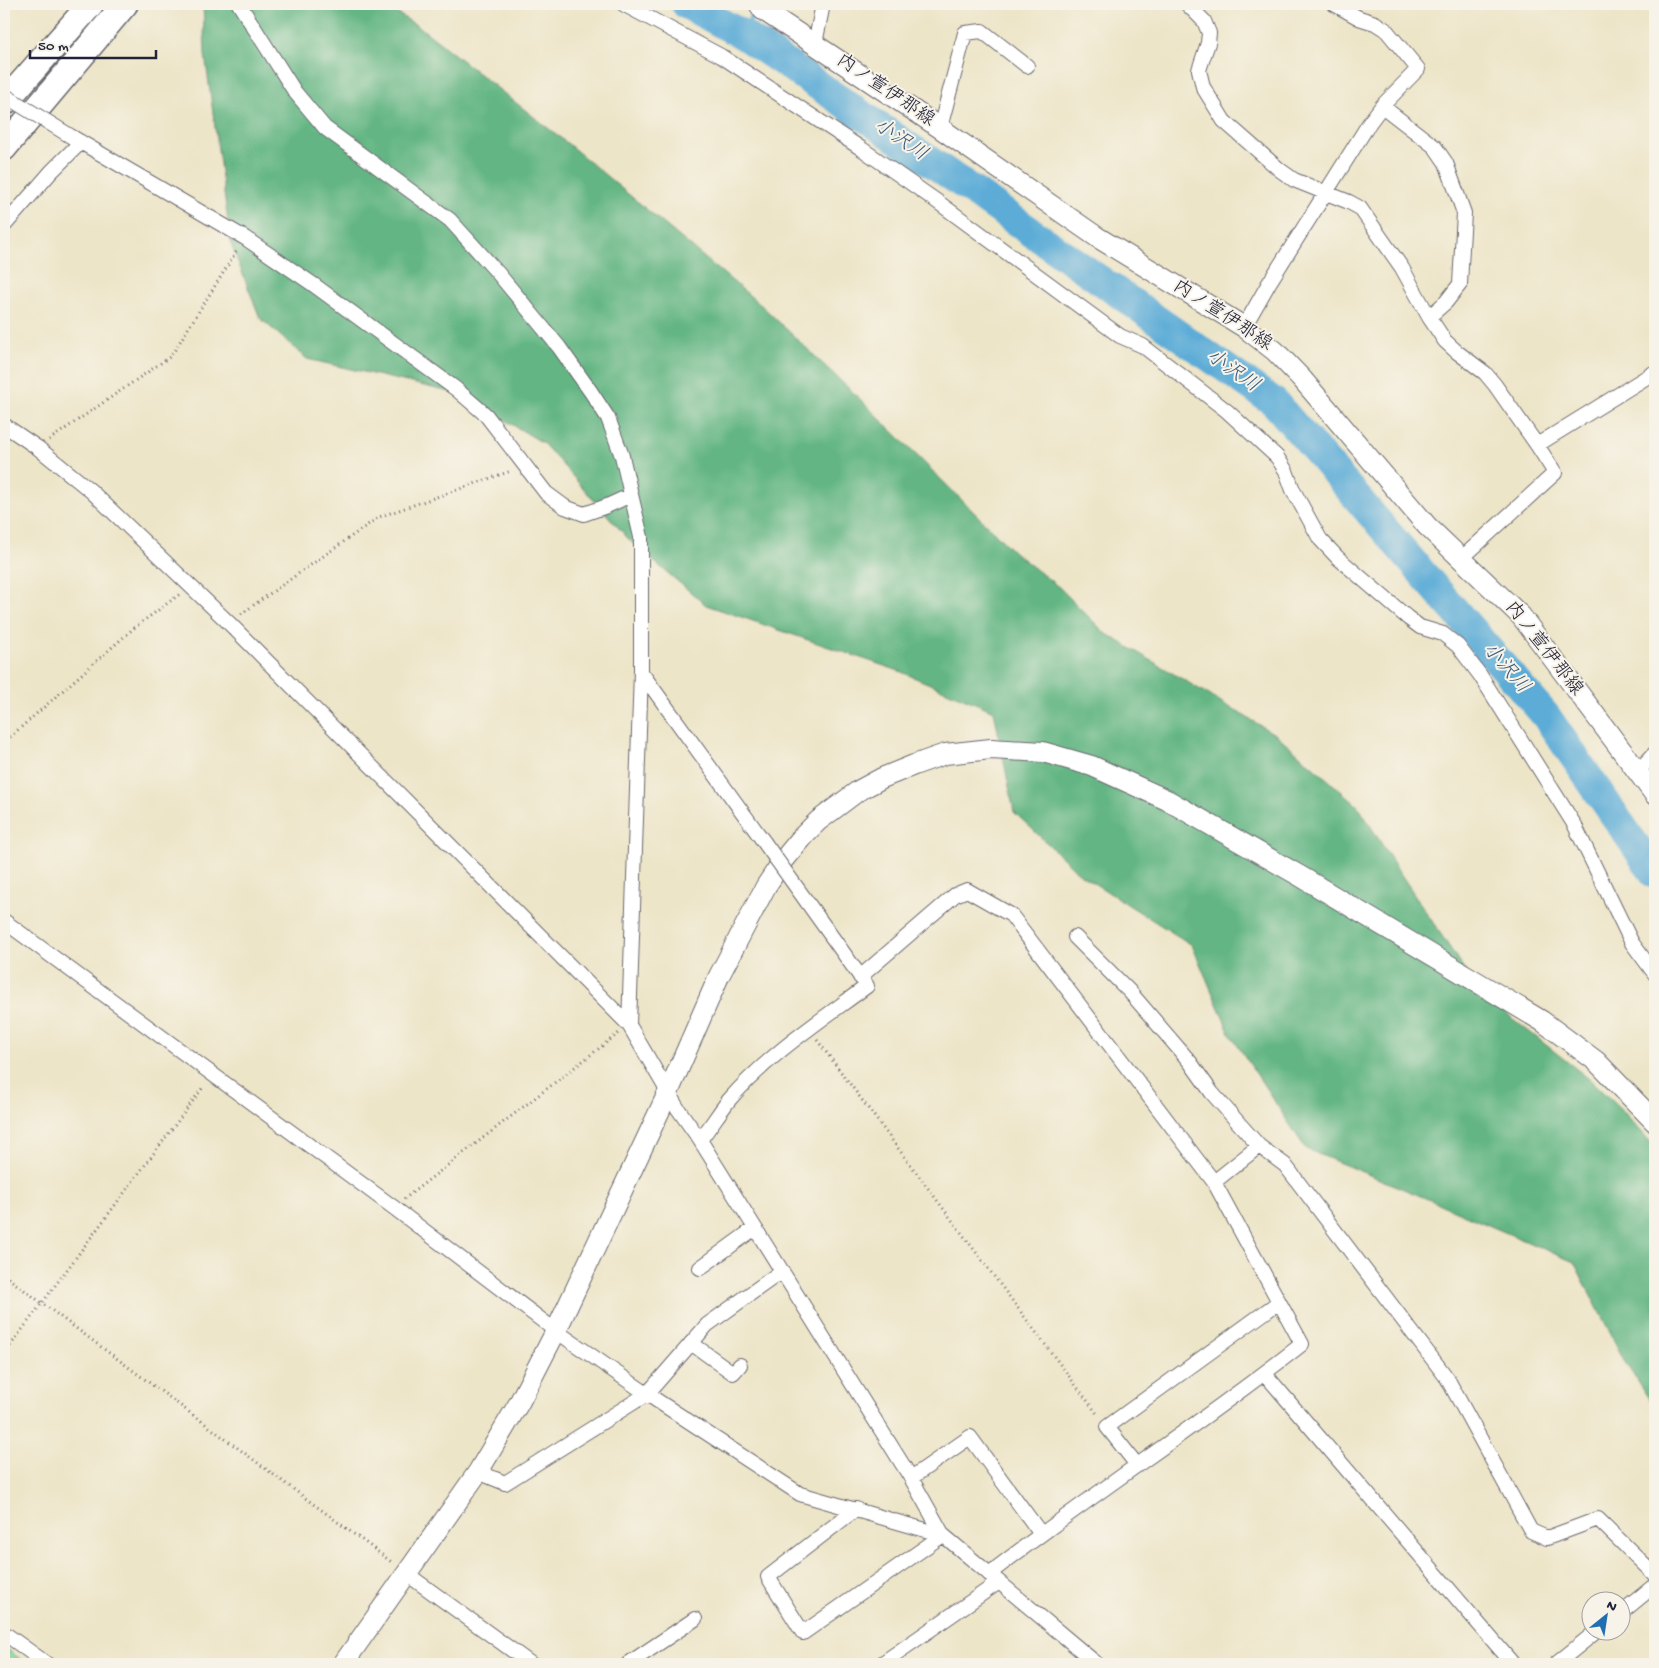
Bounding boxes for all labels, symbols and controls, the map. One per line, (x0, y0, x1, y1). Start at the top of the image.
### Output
scale bar (30, 28, 156, 60)
text: 50 m (38, 38, 69, 56)
street label: 内ノ萱伊那線 (831, 49, 939, 132)
water label: 小沢川 (869, 114, 932, 167)
street label: 内ノ萱伊那線 (1168, 274, 1277, 357)
water label: 小沢川 (1201, 345, 1264, 399)
street label: 内ノ萱伊那線 (1499, 596, 1588, 701)
water label: 小沢川 (1477, 638, 1534, 699)
north arrow (1582, 1590, 1632, 1640)
text: N (1603, 1597, 1619, 1617)

